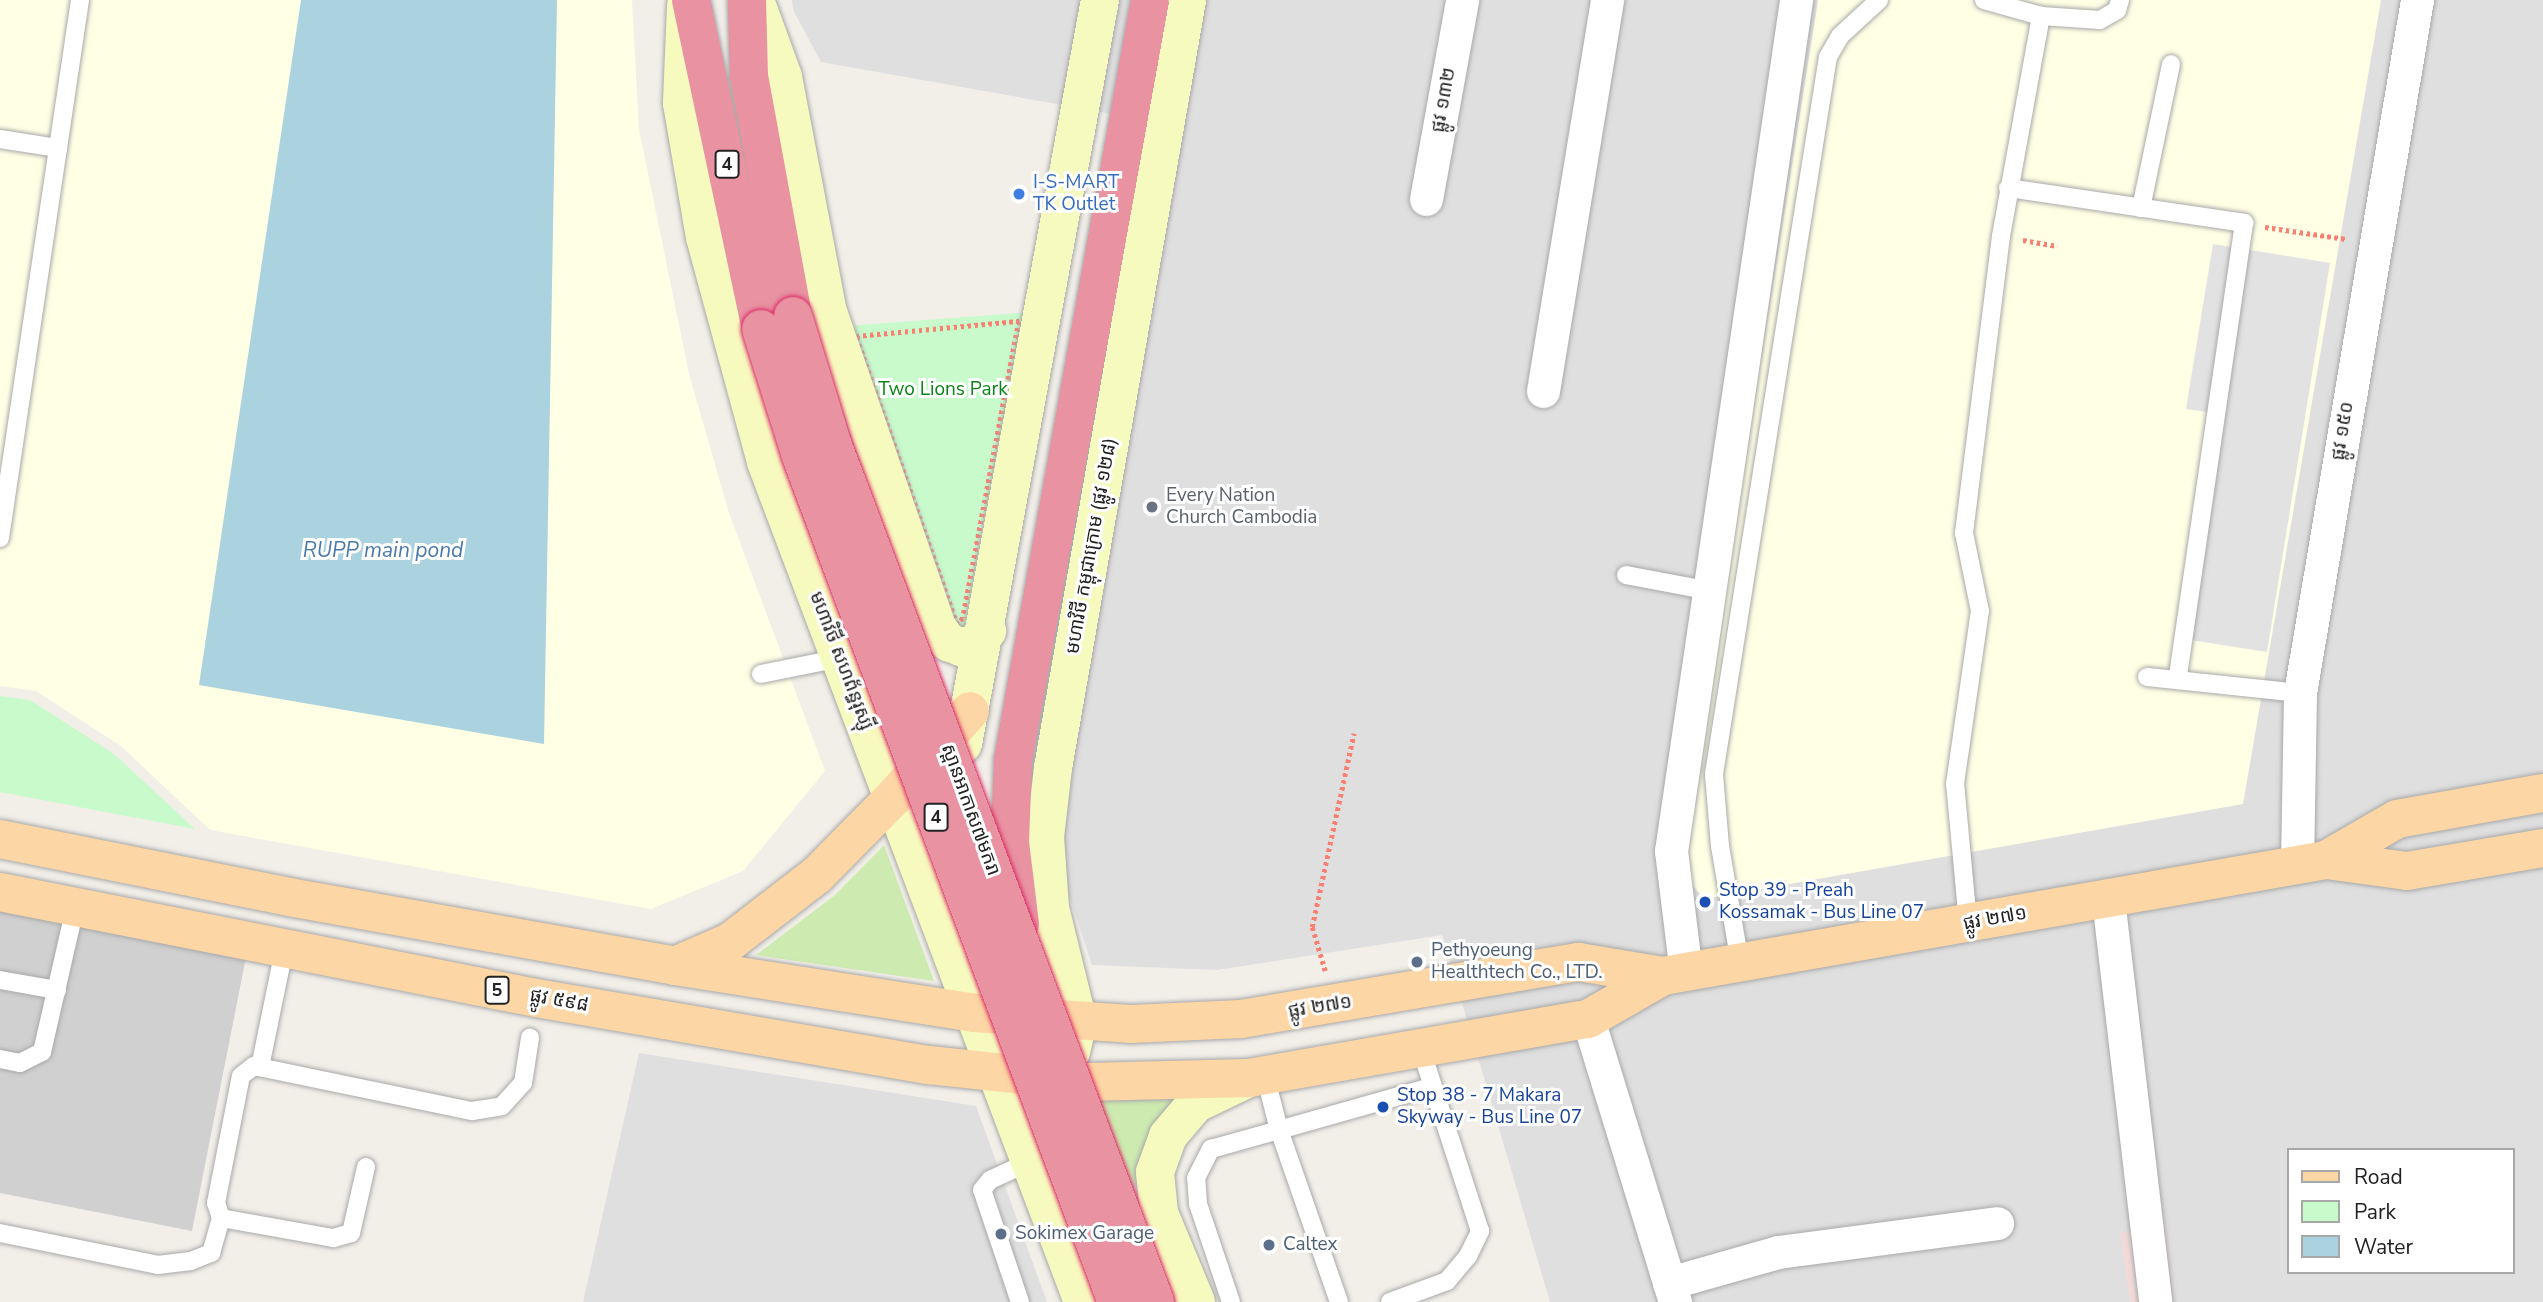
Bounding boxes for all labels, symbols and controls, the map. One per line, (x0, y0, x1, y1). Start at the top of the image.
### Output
street label: ផ្លូវ ១៣២ (1427, 66, 1461, 134)
road number: 4 (713, 149, 741, 178)
place label: I-S-MART TK Outlet (1033, 172, 1119, 216)
marker: I-S-MART TK Outlet (1011, 186, 1027, 202)
park label: Two Lions Park (878, 379, 1008, 401)
street label: ផ្លូវ ១៥០ (2327, 400, 2359, 462)
street label: មហាវិថី កម្ពុជាក្រោម (ផ្លូវ ១២៨) (1062, 436, 1122, 656)
place label: Every Nation Church Cambodia (1166, 485, 1317, 529)
marker: Every Nation Church Cambodia (1144, 499, 1160, 515)
water label: RUPP main pond (303, 537, 463, 563)
street label: មហាវិថី សហព័ន្ធរុស្ស៊ី (804, 589, 878, 733)
street label: ស្ពានអាកាស៧មករា (936, 741, 1004, 879)
road number: 4 (922, 802, 950, 832)
place label: Stop 39 - Preah Kossamak - Bus Line 07 (1719, 880, 1924, 924)
marker: Stop 39 - Preah Kossamak - Bus Line 07 (1697, 894, 1713, 910)
street label: ផ្លូវ ២៧១ (1961, 902, 2029, 936)
place label: Pethyoeung Healthtech Co., LTD. (1431, 940, 1603, 984)
marker: Pethyoeung Healthtech Co., LTD. (1409, 954, 1425, 970)
road number: 5 (483, 975, 511, 1004)
street label: ផ្លូវ ៥៩៨ (528, 985, 590, 1017)
street label: ផ្លូវ ២៧១ (1286, 991, 1354, 1023)
place label: Stop 38 - 7 Makara Skyway - Bus Line 07 (1397, 1085, 1582, 1129)
marker: Stop 38 - 7 Makara Skyway - Bus Line 07 (1375, 1099, 1391, 1115)
legend (2288, 1148, 2515, 1274)
text: Road (2354, 1163, 2403, 1191)
text: Park (2354, 1198, 2396, 1226)
place label: Sokimex Garage (1015, 1223, 1154, 1245)
marker: Sokimex Garage (993, 1226, 1009, 1242)
text: Water (2354, 1233, 2413, 1261)
place label: Caltex (1283, 1234, 1338, 1256)
marker: Caltex (1261, 1237, 1277, 1253)

